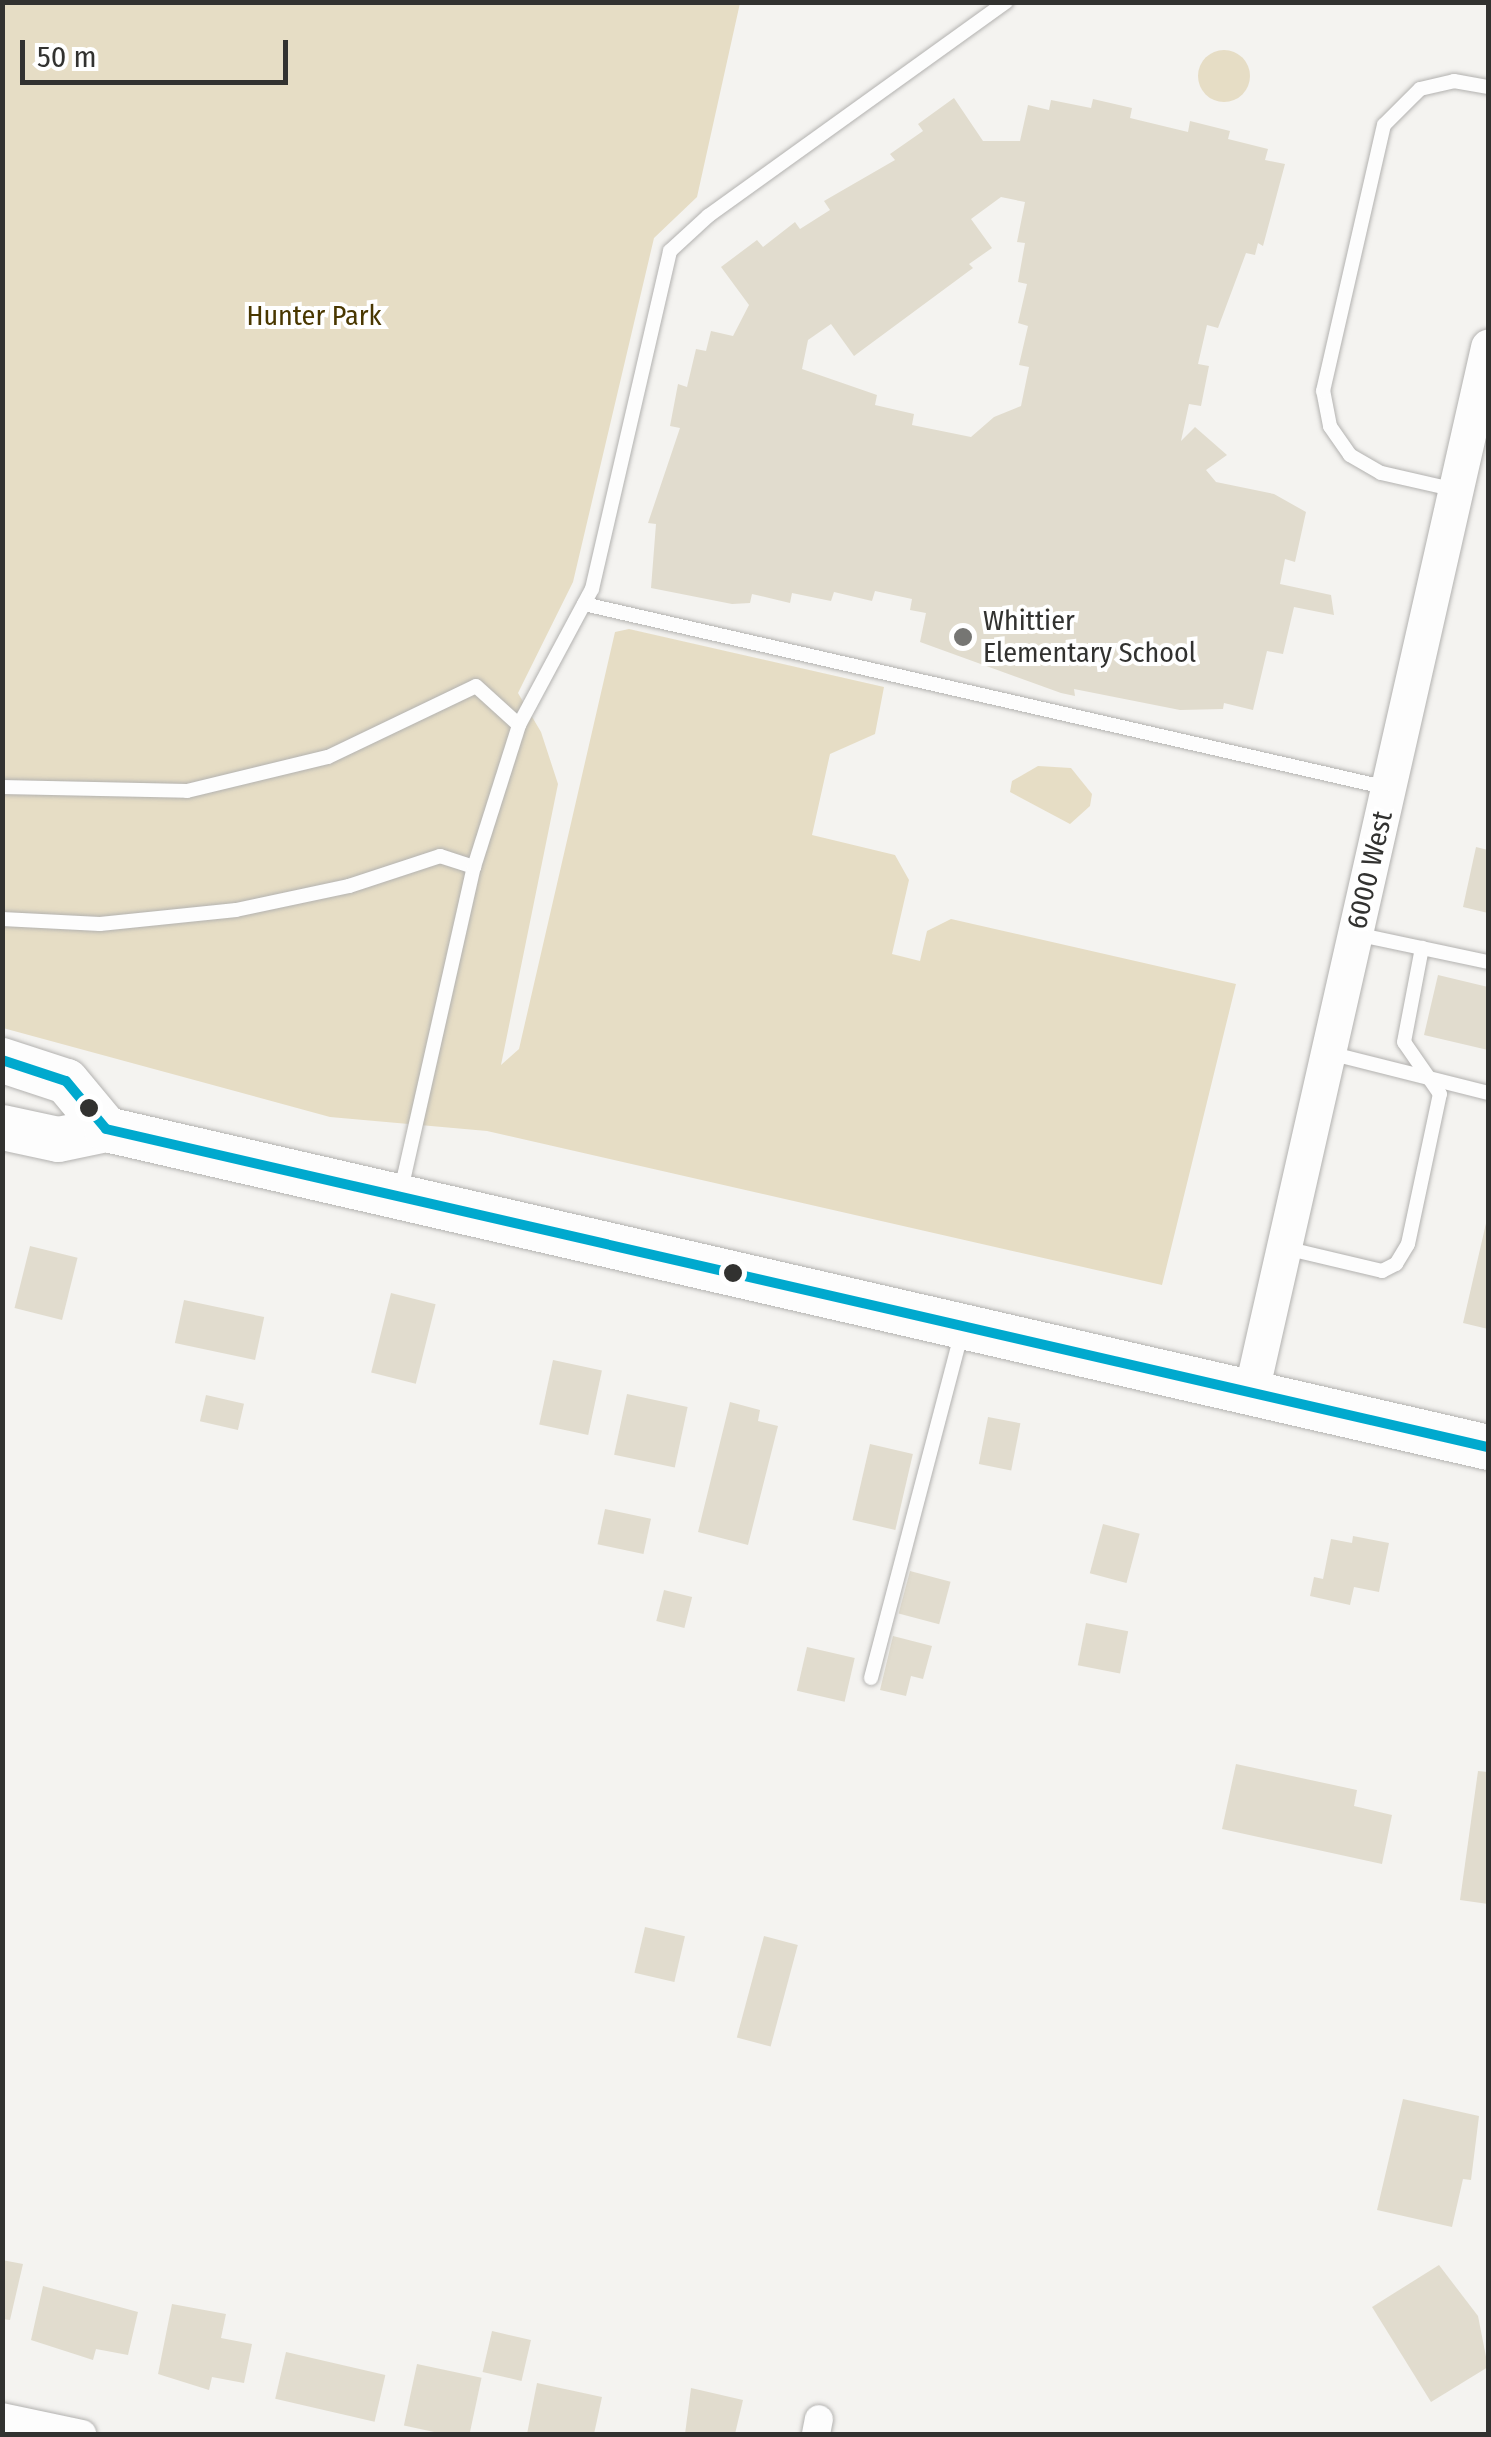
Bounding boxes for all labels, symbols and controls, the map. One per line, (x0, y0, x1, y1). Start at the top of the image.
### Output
scale bar (25, 20, 292, 82)
text: 50 m (37, 39, 97, 75)
park label: Hunter Park (246, 299, 382, 333)
place label: Whittier Elementary School (983, 604, 1196, 670)
marker: Whittier Elementary School (952, 626, 974, 648)
street label: 6000 West (1340, 808, 1400, 932)
unlabelled marker (79, 1098, 99, 1118)
unlabelled marker (723, 1263, 743, 1283)

